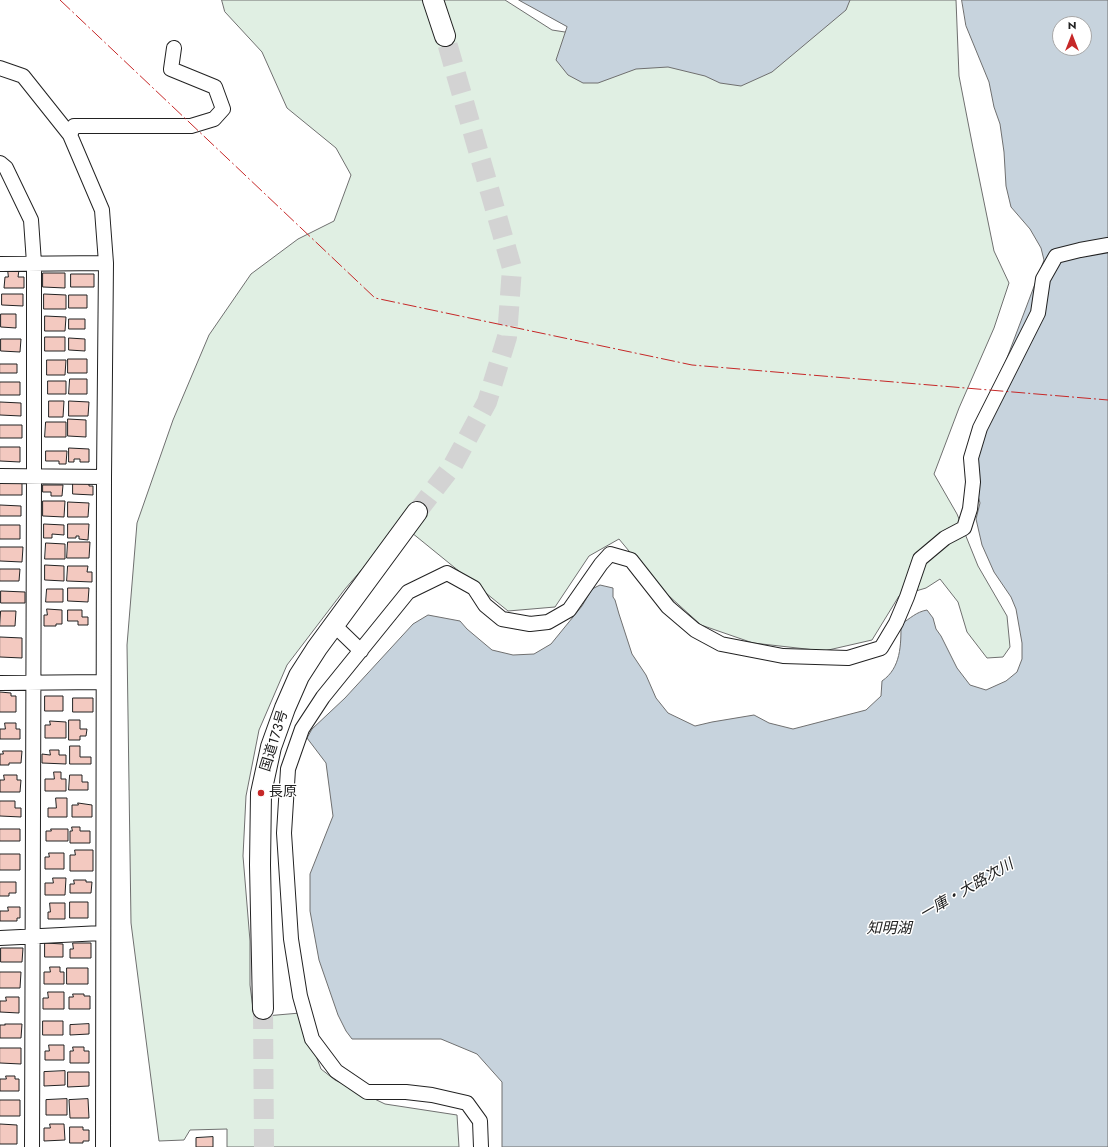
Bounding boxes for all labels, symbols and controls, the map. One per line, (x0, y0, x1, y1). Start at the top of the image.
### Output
north arrow (1052, 16, 1092, 56)
text: N (1068, 17, 1076, 33)
street label: 国道173号 (258, 708, 292, 774)
place label: 長原 (269, 785, 297, 801)
marker: 長原 (256, 788, 266, 798)
water label: 一庫・大路次川 (917, 856, 1017, 924)
water label: 知明湖 (867, 920, 911, 938)

